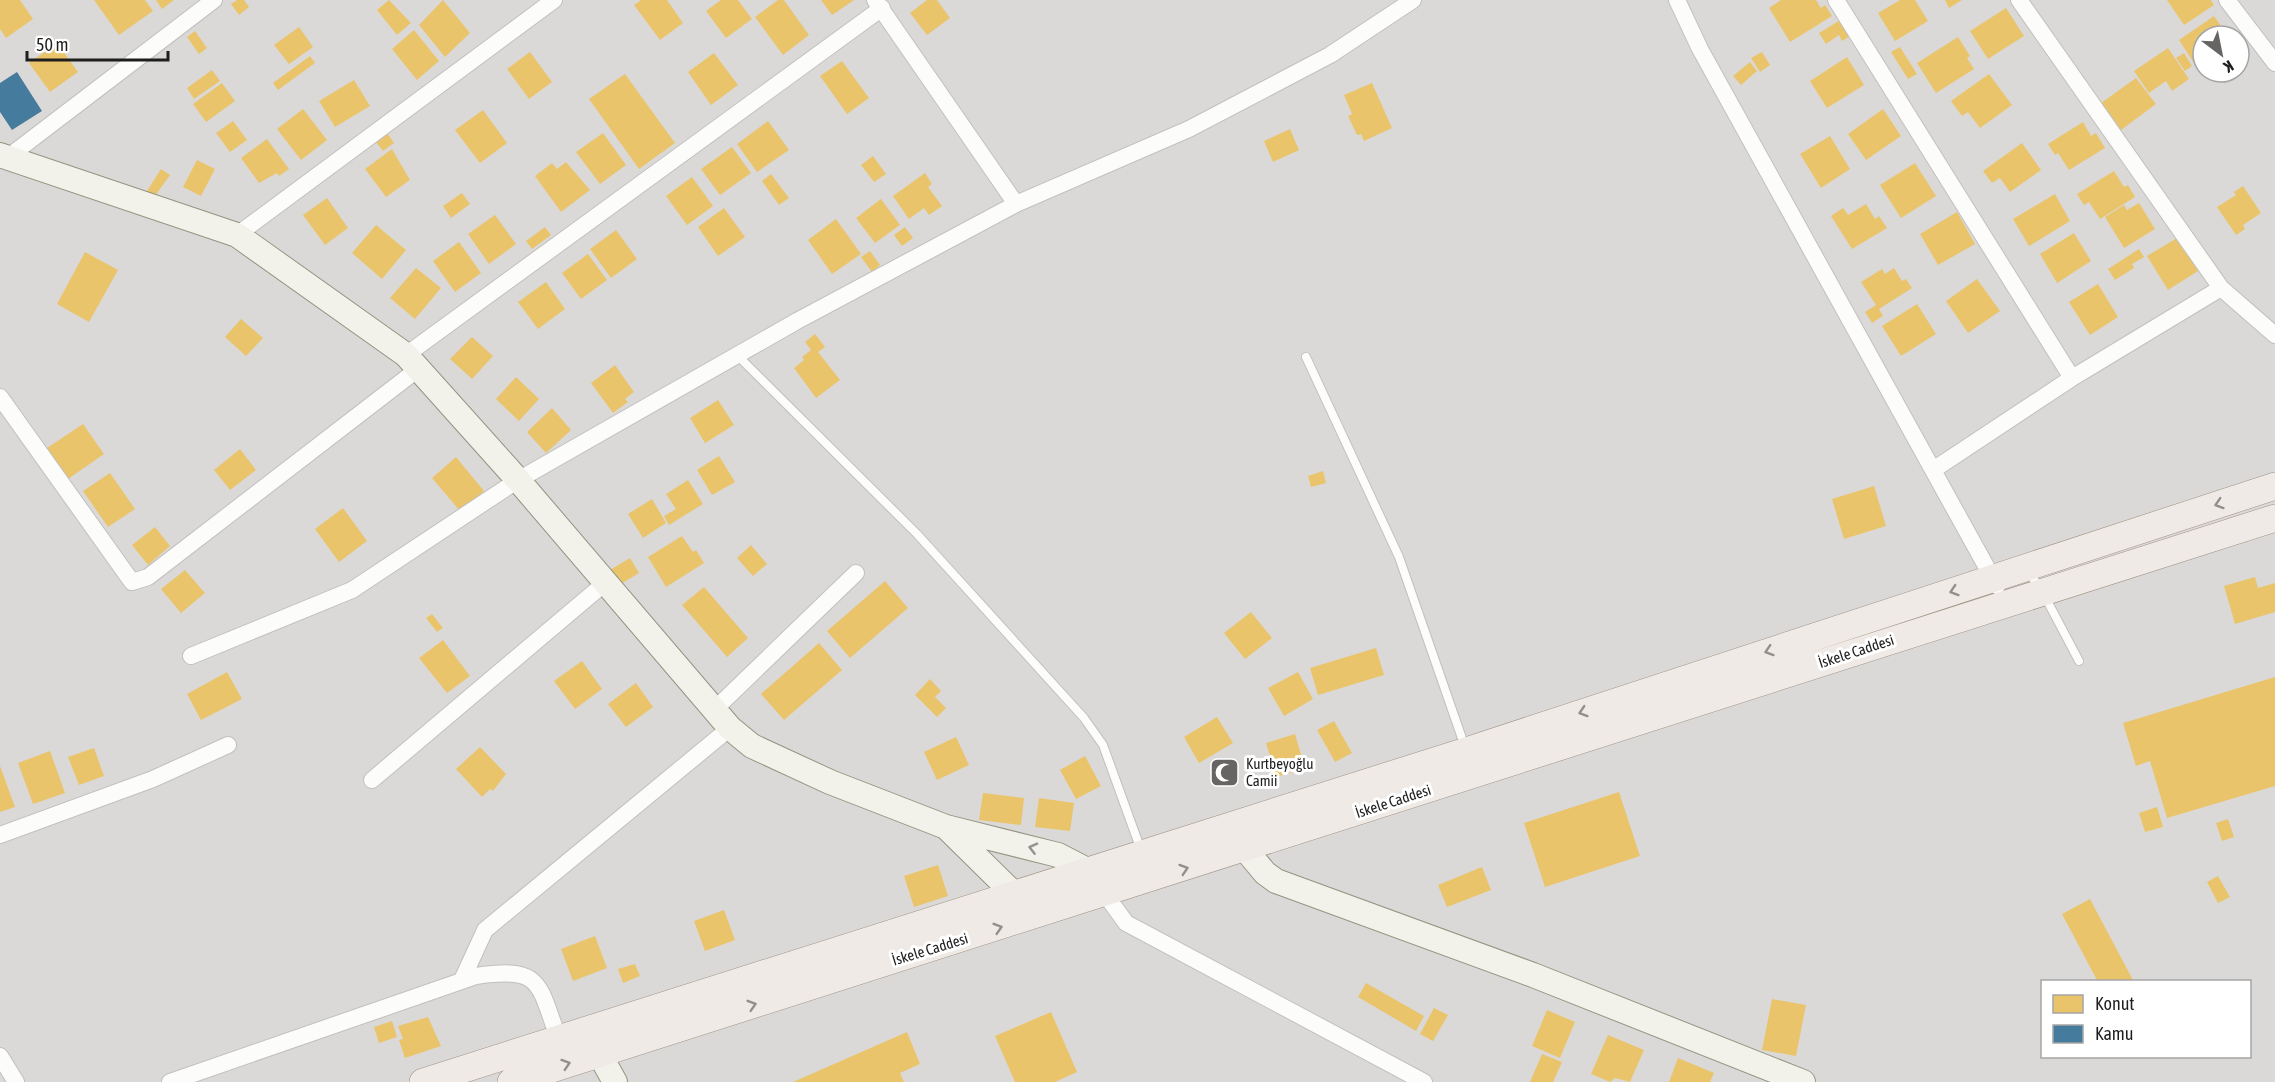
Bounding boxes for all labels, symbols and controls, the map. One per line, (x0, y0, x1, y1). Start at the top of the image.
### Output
scale bar (27, 24, 168, 62)
north arrow (2191, 24, 2251, 84)
text: 50 m (36, 34, 68, 55)
text: K (2221, 57, 2237, 77)
one-way arrow (2214, 497, 2225, 510)
one-way arrow (1949, 584, 1960, 596)
street label: İskele Caddesi (1816, 631, 1896, 671)
one-way arrow (1764, 644, 1775, 657)
one-way arrow (1579, 705, 1589, 717)
place label: Kurtbeyoğlu Camii (1246, 755, 1314, 789)
mosque icon: Kurtbeyoğlu Camii (1209, 756, 1241, 788)
street label: İskele Caddesi (1353, 781, 1433, 821)
one-way arrow (1028, 843, 1038, 856)
one-way arrow (1178, 863, 1189, 876)
one-way arrow (992, 923, 1003, 935)
street label: İskele Caddesi (890, 929, 970, 969)
legend (2041, 980, 2251, 1058)
text: Konut (2095, 993, 2135, 1014)
one-way arrow (746, 1000, 757, 1012)
text: Kamu (2095, 1023, 2133, 1044)
one-way arrow (560, 1059, 571, 1071)

